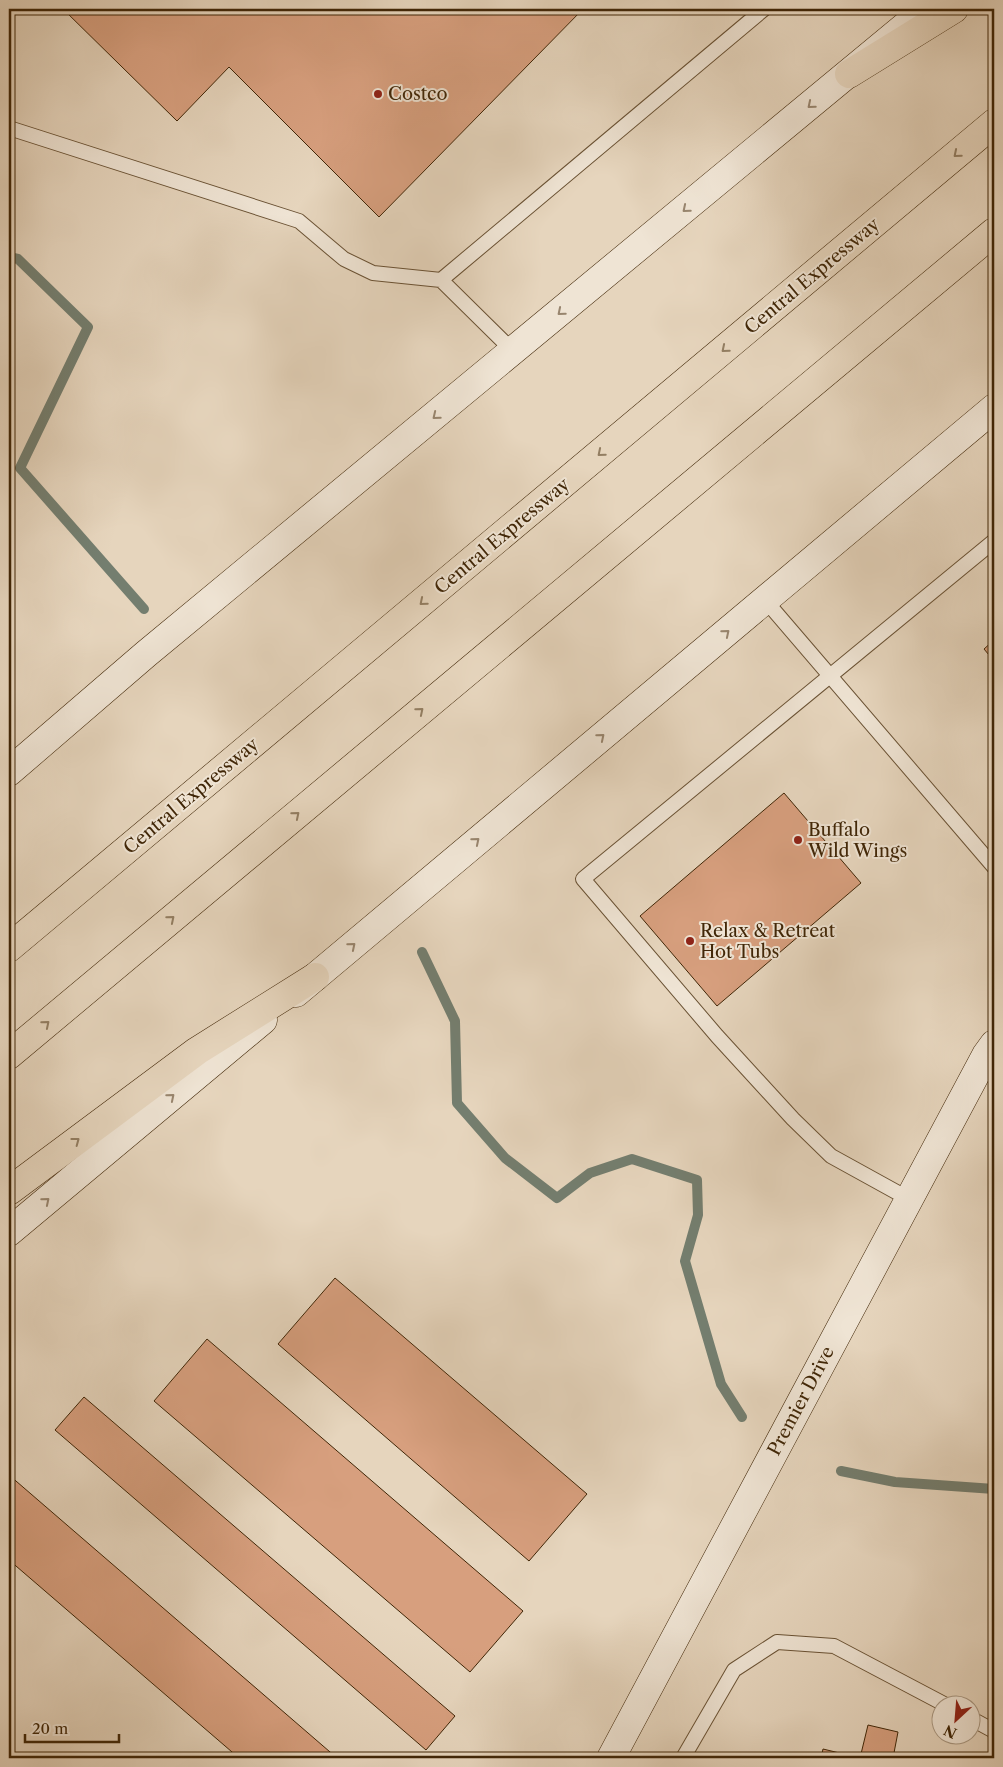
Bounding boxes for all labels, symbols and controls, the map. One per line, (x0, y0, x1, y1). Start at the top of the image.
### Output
place label: Costco (388, 83, 448, 105)
marker: Costco (372, 88, 384, 100)
one-way arrow (808, 99, 817, 108)
one-way arrow (954, 148, 963, 157)
one-way arrow (683, 203, 692, 212)
street label: Central Expressway (740, 213, 885, 339)
one-way arrow (558, 307, 567, 316)
one-way arrow (722, 343, 731, 352)
one-way arrow (433, 410, 442, 418)
one-way arrow (598, 448, 607, 456)
street label: Central Expressway (430, 473, 575, 599)
one-way arrow (419, 597, 428, 606)
one-way arrow (720, 629, 729, 638)
one-way arrow (415, 708, 424, 717)
street label: Central Expressway (119, 733, 264, 859)
one-way arrow (595, 734, 604, 743)
one-way arrow (290, 812, 299, 821)
place label: Buffalo Wild Wings (807, 819, 907, 862)
marker: Buffalo Wild Wings (792, 834, 804, 846)
one-way arrow (471, 838, 480, 847)
one-way arrow (165, 917, 174, 925)
place label: Relax & Retreat Hot Tubs (700, 920, 836, 963)
marker: Relax & Retreat Hot Tubs (684, 935, 696, 947)
one-way arrow (346, 943, 355, 951)
one-way arrow (40, 1021, 49, 1029)
one-way arrow (165, 1094, 174, 1102)
one-way arrow (70, 1138, 79, 1146)
one-way arrow (40, 1198, 49, 1206)
street label: Premier Drive (763, 1343, 839, 1459)
north arrow (930, 1694, 980, 1744)
scale bar (25, 1712, 119, 1744)
text: 20 m (32, 1719, 68, 1738)
text: N (941, 1721, 960, 1742)

